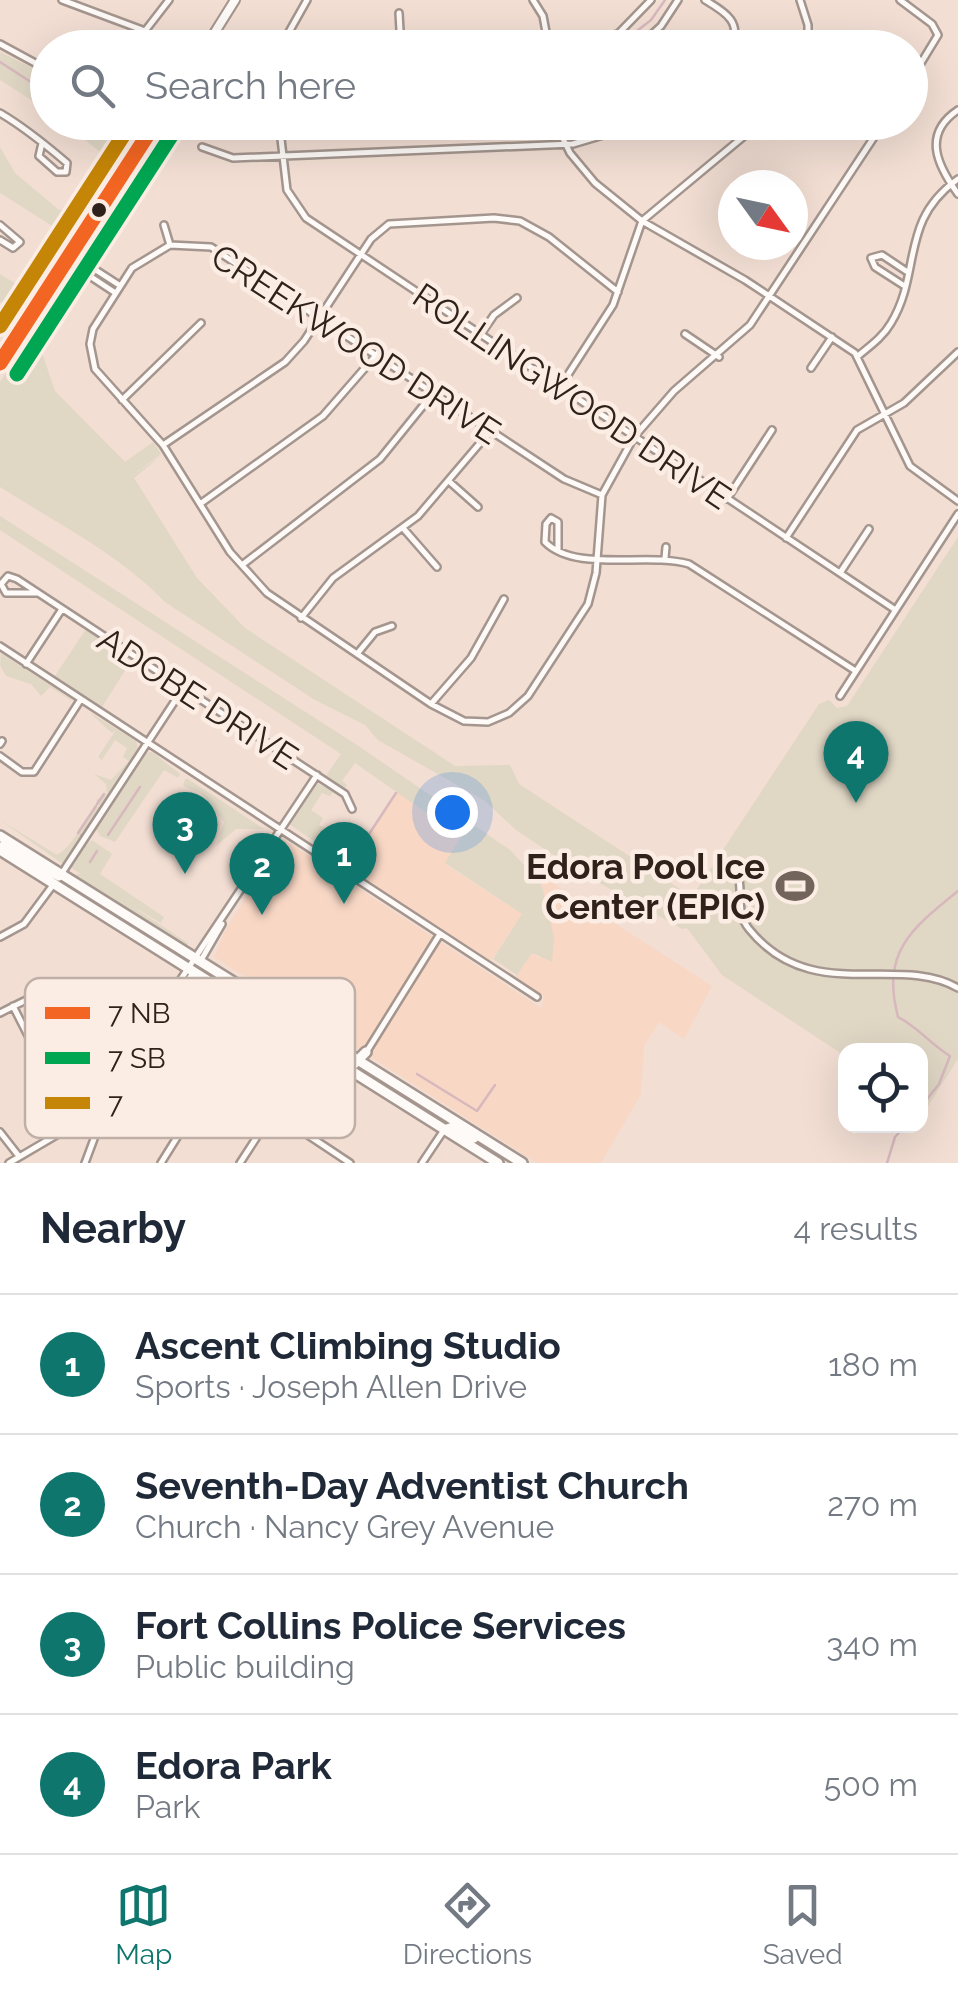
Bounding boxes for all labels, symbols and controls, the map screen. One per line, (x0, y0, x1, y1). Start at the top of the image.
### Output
search box (30, 30, 928, 140)
icon: search (65, 58, 120, 113)
text: Search here (145, 63, 356, 108)
north arrow (718, 170, 808, 260)
unlabelled marker (89, 200, 109, 220)
street label: CREEKWOOD DRIVE (204, 235, 508, 453)
street label: ROLLINGWOOD DRIVE (406, 274, 738, 518)
street label: ADOBE DRIVE (90, 618, 306, 778)
pin: 4 (824, 720, 888, 803)
your location (427, 787, 478, 838)
pin: 3 (152, 792, 218, 874)
pin: 1 (312, 822, 376, 904)
pin: 2 (230, 832, 294, 915)
place label: Edora Pool Ice Center (EPIC) (526, 846, 765, 927)
sports icon: Edora Pool Ice Center (EPIC) (774, 865, 816, 907)
legend (25, 978, 355, 1138)
text: 7 NB (108, 997, 170, 1030)
text: 7 SB (108, 1042, 166, 1075)
map controls (838, 1043, 928, 1133)
button: locate (838, 1043, 928, 1133)
text: 7 (108, 1087, 123, 1120)
text: Nearby (40, 1204, 186, 1253)
text: 4 results (794, 1210, 918, 1247)
text: Ascent Climbing Studio (135, 1323, 561, 1368)
text: 1 (65, 1346, 80, 1383)
text: 180 m (828, 1346, 918, 1383)
text: Sports · Joseph Allen Drive (135, 1368, 527, 1405)
text: Seventh-Day Adventist Church (135, 1463, 689, 1508)
text: 2 (63, 1486, 82, 1523)
text: 270 m (827, 1486, 918, 1523)
text: Church · Nancy Grey Avenue (135, 1508, 554, 1545)
text: Fort Collins Police Services (135, 1603, 626, 1648)
text: 3 (64, 1626, 81, 1663)
text: 340 m (826, 1626, 918, 1663)
text: Public building (135, 1648, 355, 1685)
text: Edora Park (135, 1743, 332, 1788)
text: 4 (63, 1766, 82, 1803)
text: 500 m (824, 1766, 918, 1803)
text: Park (135, 1788, 200, 1825)
tab: Map (115, 1878, 172, 1971)
tab: Directions (403, 1878, 532, 1971)
tab: Saved (763, 1878, 843, 1971)

